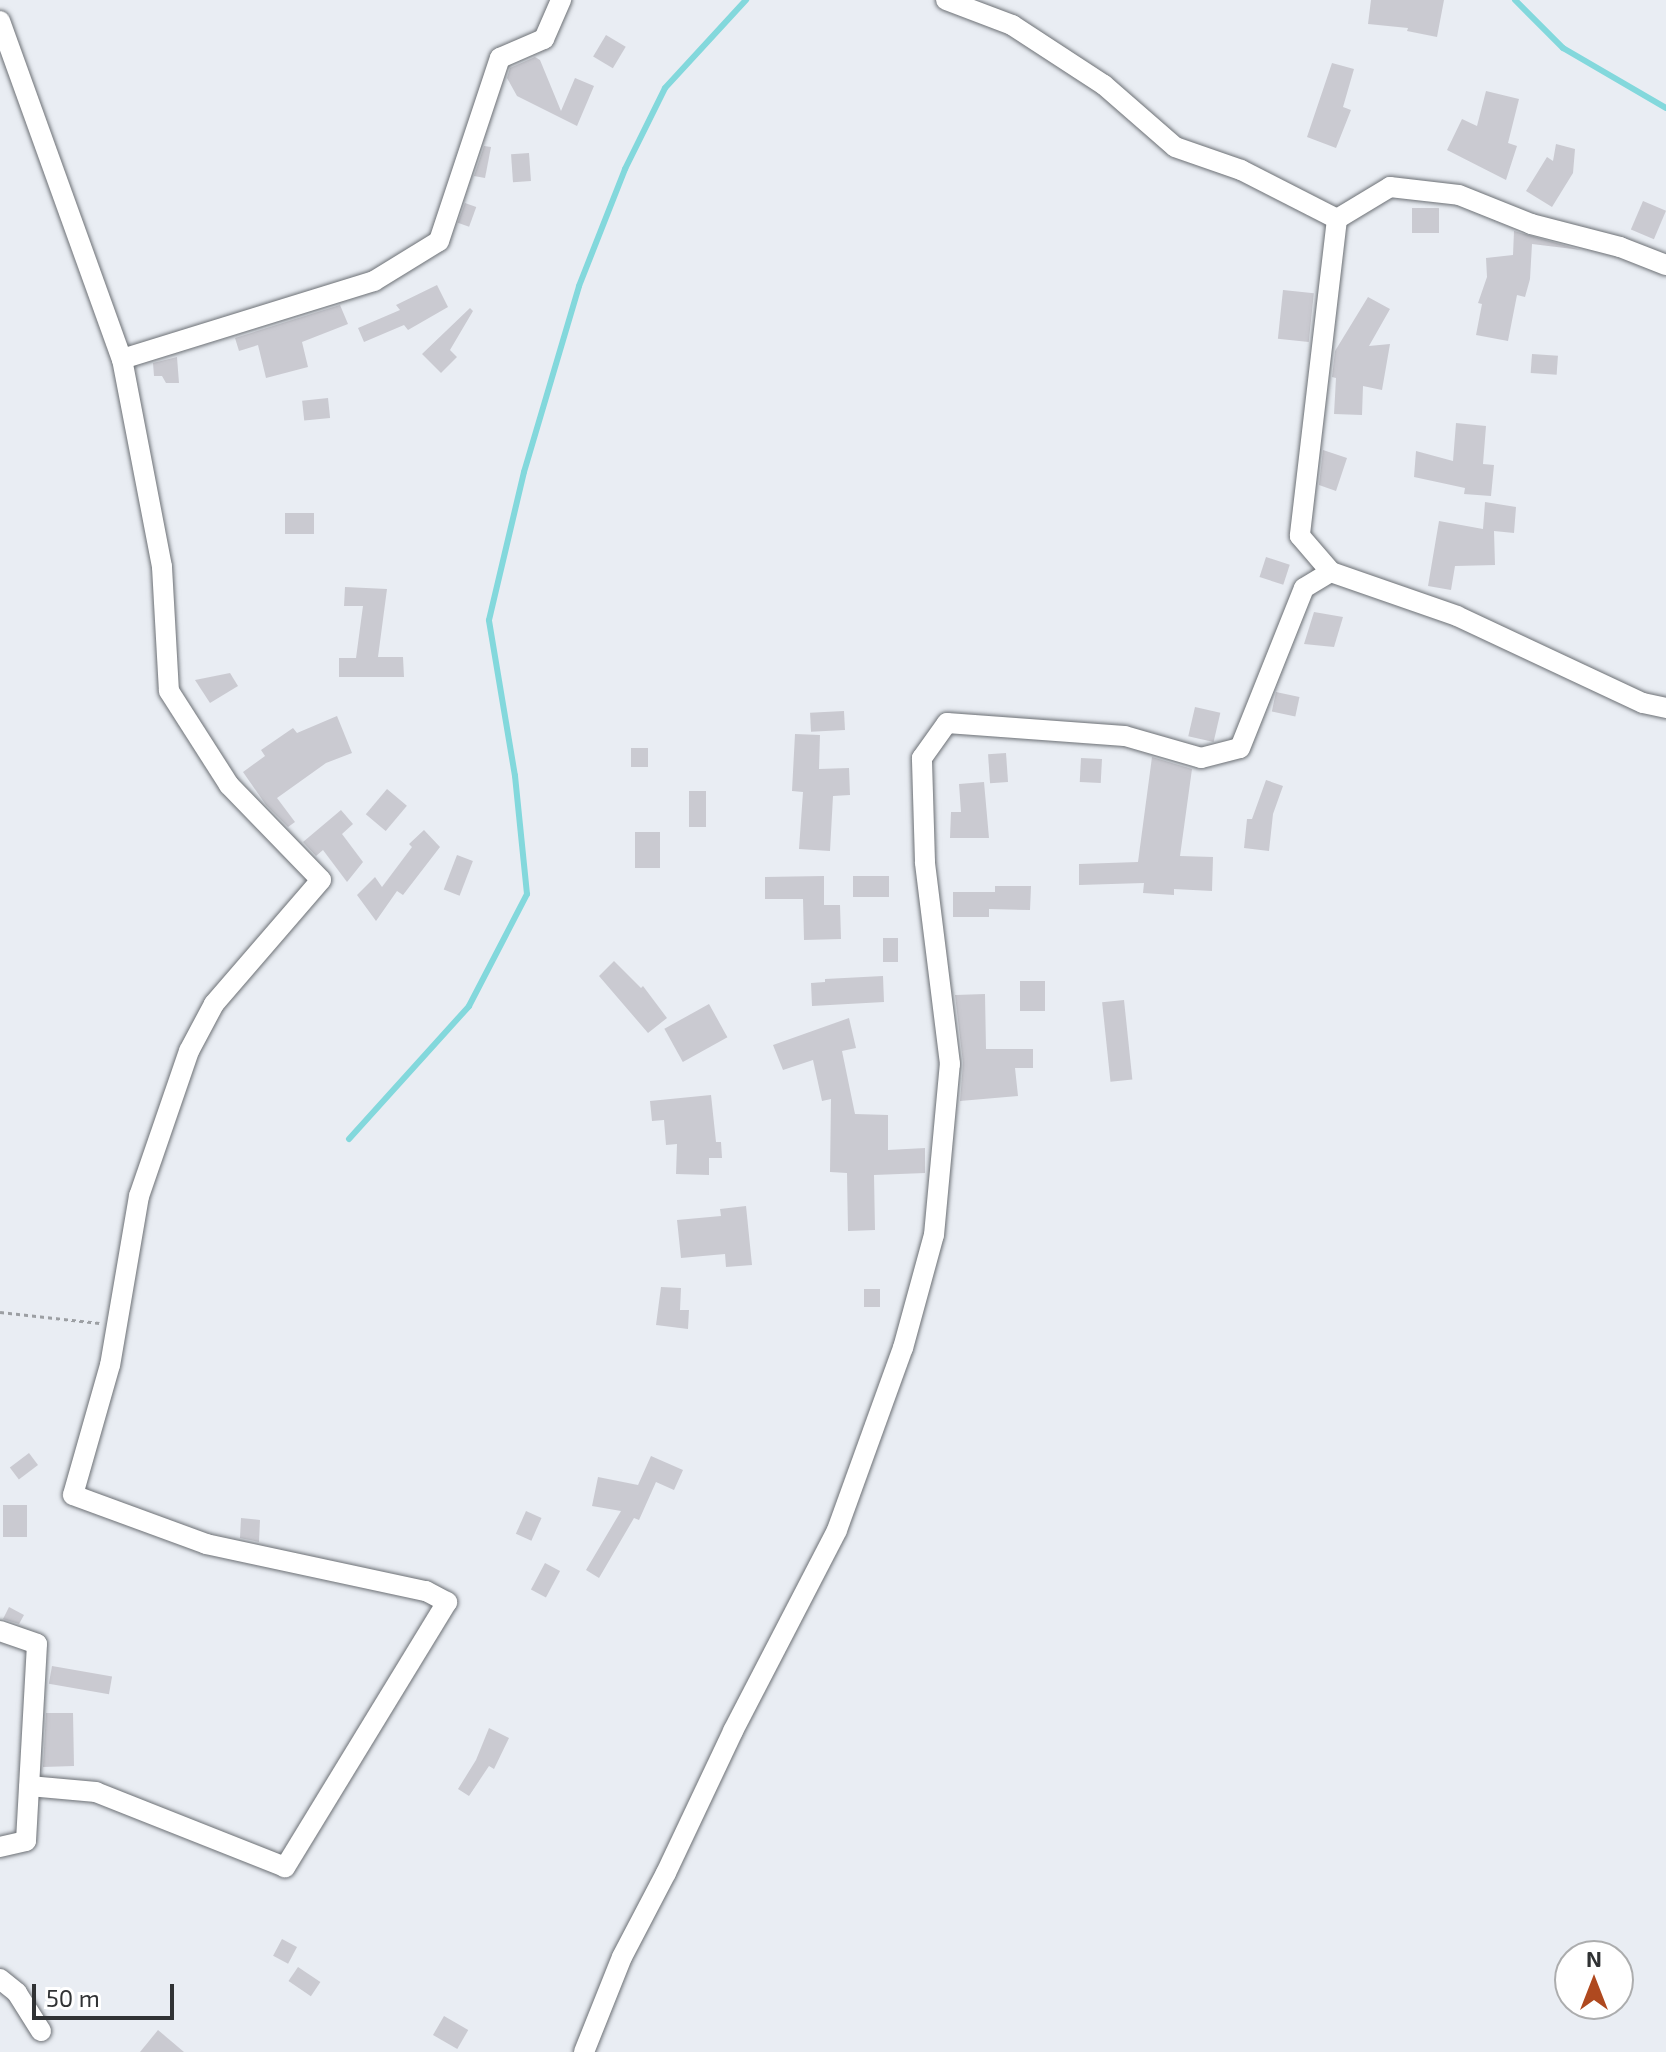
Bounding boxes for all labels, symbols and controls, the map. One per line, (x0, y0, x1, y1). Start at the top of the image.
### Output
north arrow (1554, 1940, 1634, 2020)
text: N (1586, 1945, 1602, 1971)
scale bar (36, 1968, 178, 2018)
text: 50 m (46, 1983, 100, 2012)

